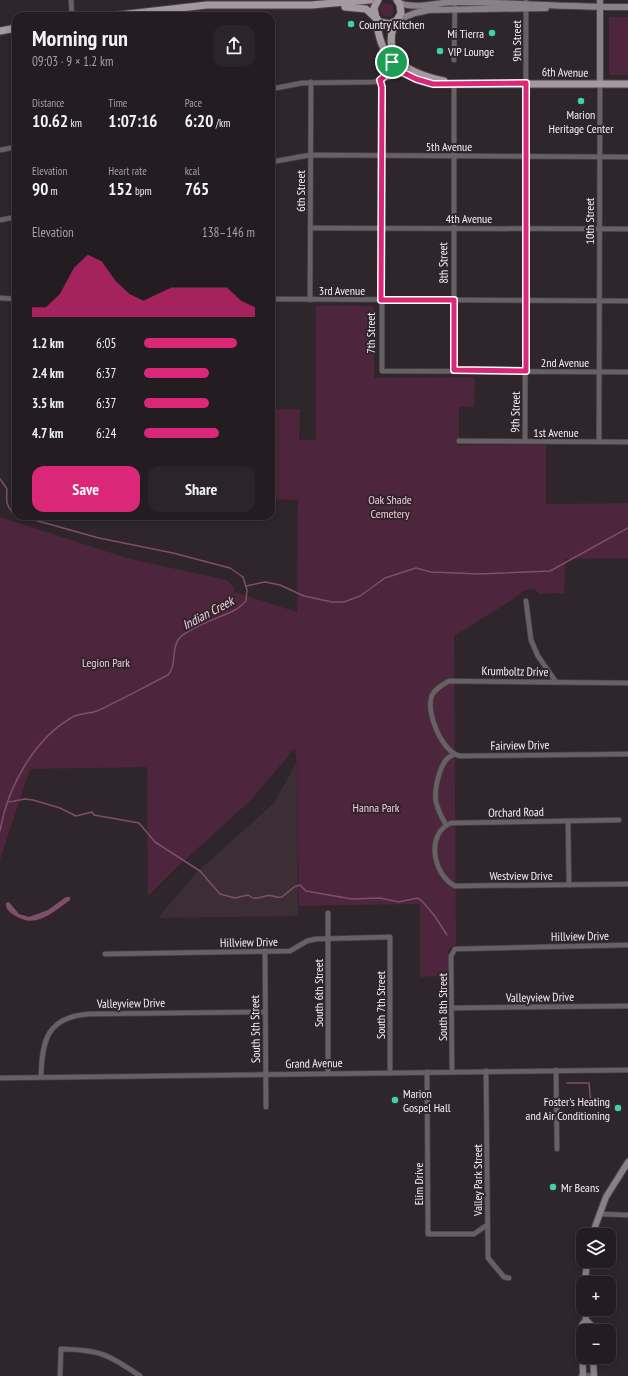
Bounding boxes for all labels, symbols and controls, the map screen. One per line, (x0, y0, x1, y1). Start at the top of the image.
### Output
place label: Country Kitchen (359, 17, 425, 32)
marker: Country Kitchen (346, 19, 356, 29)
street label: 9th Street (509, 20, 524, 62)
text: Morning run (32, 24, 128, 52)
button: share (213, 25, 255, 67)
place label: Mi Tierra (447, 26, 484, 41)
marker: Mi Tierra (487, 28, 497, 38)
place label: VIP Lounge (447, 44, 494, 59)
pin (375, 45, 409, 79)
marker: VIP Lounge (435, 46, 445, 56)
icon: arrive (381, 51, 403, 73)
text: 09:03 · 9 × 1.2 km (32, 53, 113, 70)
street label: 6th Avenue (542, 64, 588, 80)
text: Distance (32, 96, 64, 110)
text: Time (108, 96, 127, 110)
text: Pace (185, 96, 202, 110)
marker: Marion Heritage Center (576, 96, 586, 106)
place label: Marion Heritage Center (549, 107, 614, 136)
text: 10.62 (32, 110, 68, 132)
text: 1:07:16 (108, 110, 158, 132)
text: 6:20 (185, 110, 213, 132)
text: km (68, 116, 82, 130)
text: /km (213, 116, 230, 130)
street label: 5th Avenue (426, 139, 472, 154)
text: Elevation (32, 164, 67, 178)
text: Heart rate (108, 164, 147, 178)
text: kcal (185, 164, 200, 178)
street label: 6th Street (293, 170, 308, 212)
text: 90 (32, 178, 48, 200)
text: 152 (108, 178, 133, 200)
text: 765 (185, 178, 209, 200)
text: m (48, 184, 58, 198)
text: bpm (133, 184, 152, 198)
street label: 10th Street (582, 197, 597, 244)
street label: 4th Avenue (446, 211, 492, 226)
text: Elevation (32, 224, 74, 241)
text: 138–146 m (202, 224, 255, 241)
street label: 8th Street (435, 241, 451, 284)
street label: 3rd Avenue (319, 283, 365, 298)
street label: 7th Street (363, 312, 378, 354)
text: 1.2 km (32, 335, 64, 352)
text: 6:05 (96, 335, 116, 352)
street label: 2nd Avenue (541, 355, 589, 370)
text: 2.4 km (32, 365, 64, 382)
text: 6:37 (96, 365, 116, 382)
street label: 9th Street (507, 390, 523, 433)
text: 3.5 km (32, 395, 64, 412)
text: 6:37 (96, 395, 116, 412)
text: 4.7 km (32, 425, 63, 442)
text: 6:24 (96, 425, 116, 442)
street label: 1st Avenue (533, 425, 579, 440)
button: Save (32, 466, 140, 512)
button: Share (148, 466, 255, 512)
park label: Oak Shade Cemetery (368, 492, 412, 521)
water label: Indian Creek (179, 591, 238, 634)
park label: Legion Park (82, 655, 130, 670)
street label: Krumboltz Drive (481, 663, 549, 679)
street label: Fairview Drive (490, 737, 550, 753)
park label: Hanna Park (353, 800, 400, 815)
street label: Orchard Road (488, 804, 544, 820)
street label: Westview Drive (489, 868, 553, 883)
street label: Hillview Drive (551, 928, 609, 944)
street label: Hillview Drive (220, 934, 278, 950)
street label: South 6th Street (311, 958, 326, 1027)
street label: South 7th Street (373, 970, 388, 1039)
street label: South 8th Street (435, 972, 450, 1041)
street label: Valleyview Drive (505, 989, 574, 1005)
street label: South 5th Street (247, 994, 263, 1063)
street label: Valleyview Drive (96, 995, 165, 1011)
street label: Grand Avenue (285, 1055, 343, 1071)
place label: Marion Gospel Hall (403, 1086, 451, 1115)
place label: Foster's Heating and Air Conditioning (526, 1094, 610, 1123)
marker: Marion Gospel Hall (390, 1095, 400, 1105)
marker: Foster's Heating and Air Conditioning (613, 1103, 623, 1113)
street label: Valley Park Street (470, 1143, 485, 1217)
street label: Elim Drive (411, 1163, 426, 1205)
place label: Mr Beans (561, 1180, 599, 1195)
marker: Mr Beans (548, 1182, 558, 1192)
map controls (576, 1228, 616, 1364)
button: layers (576, 1228, 616, 1268)
button: + (576, 1276, 616, 1316)
button: − (576, 1324, 616, 1364)

